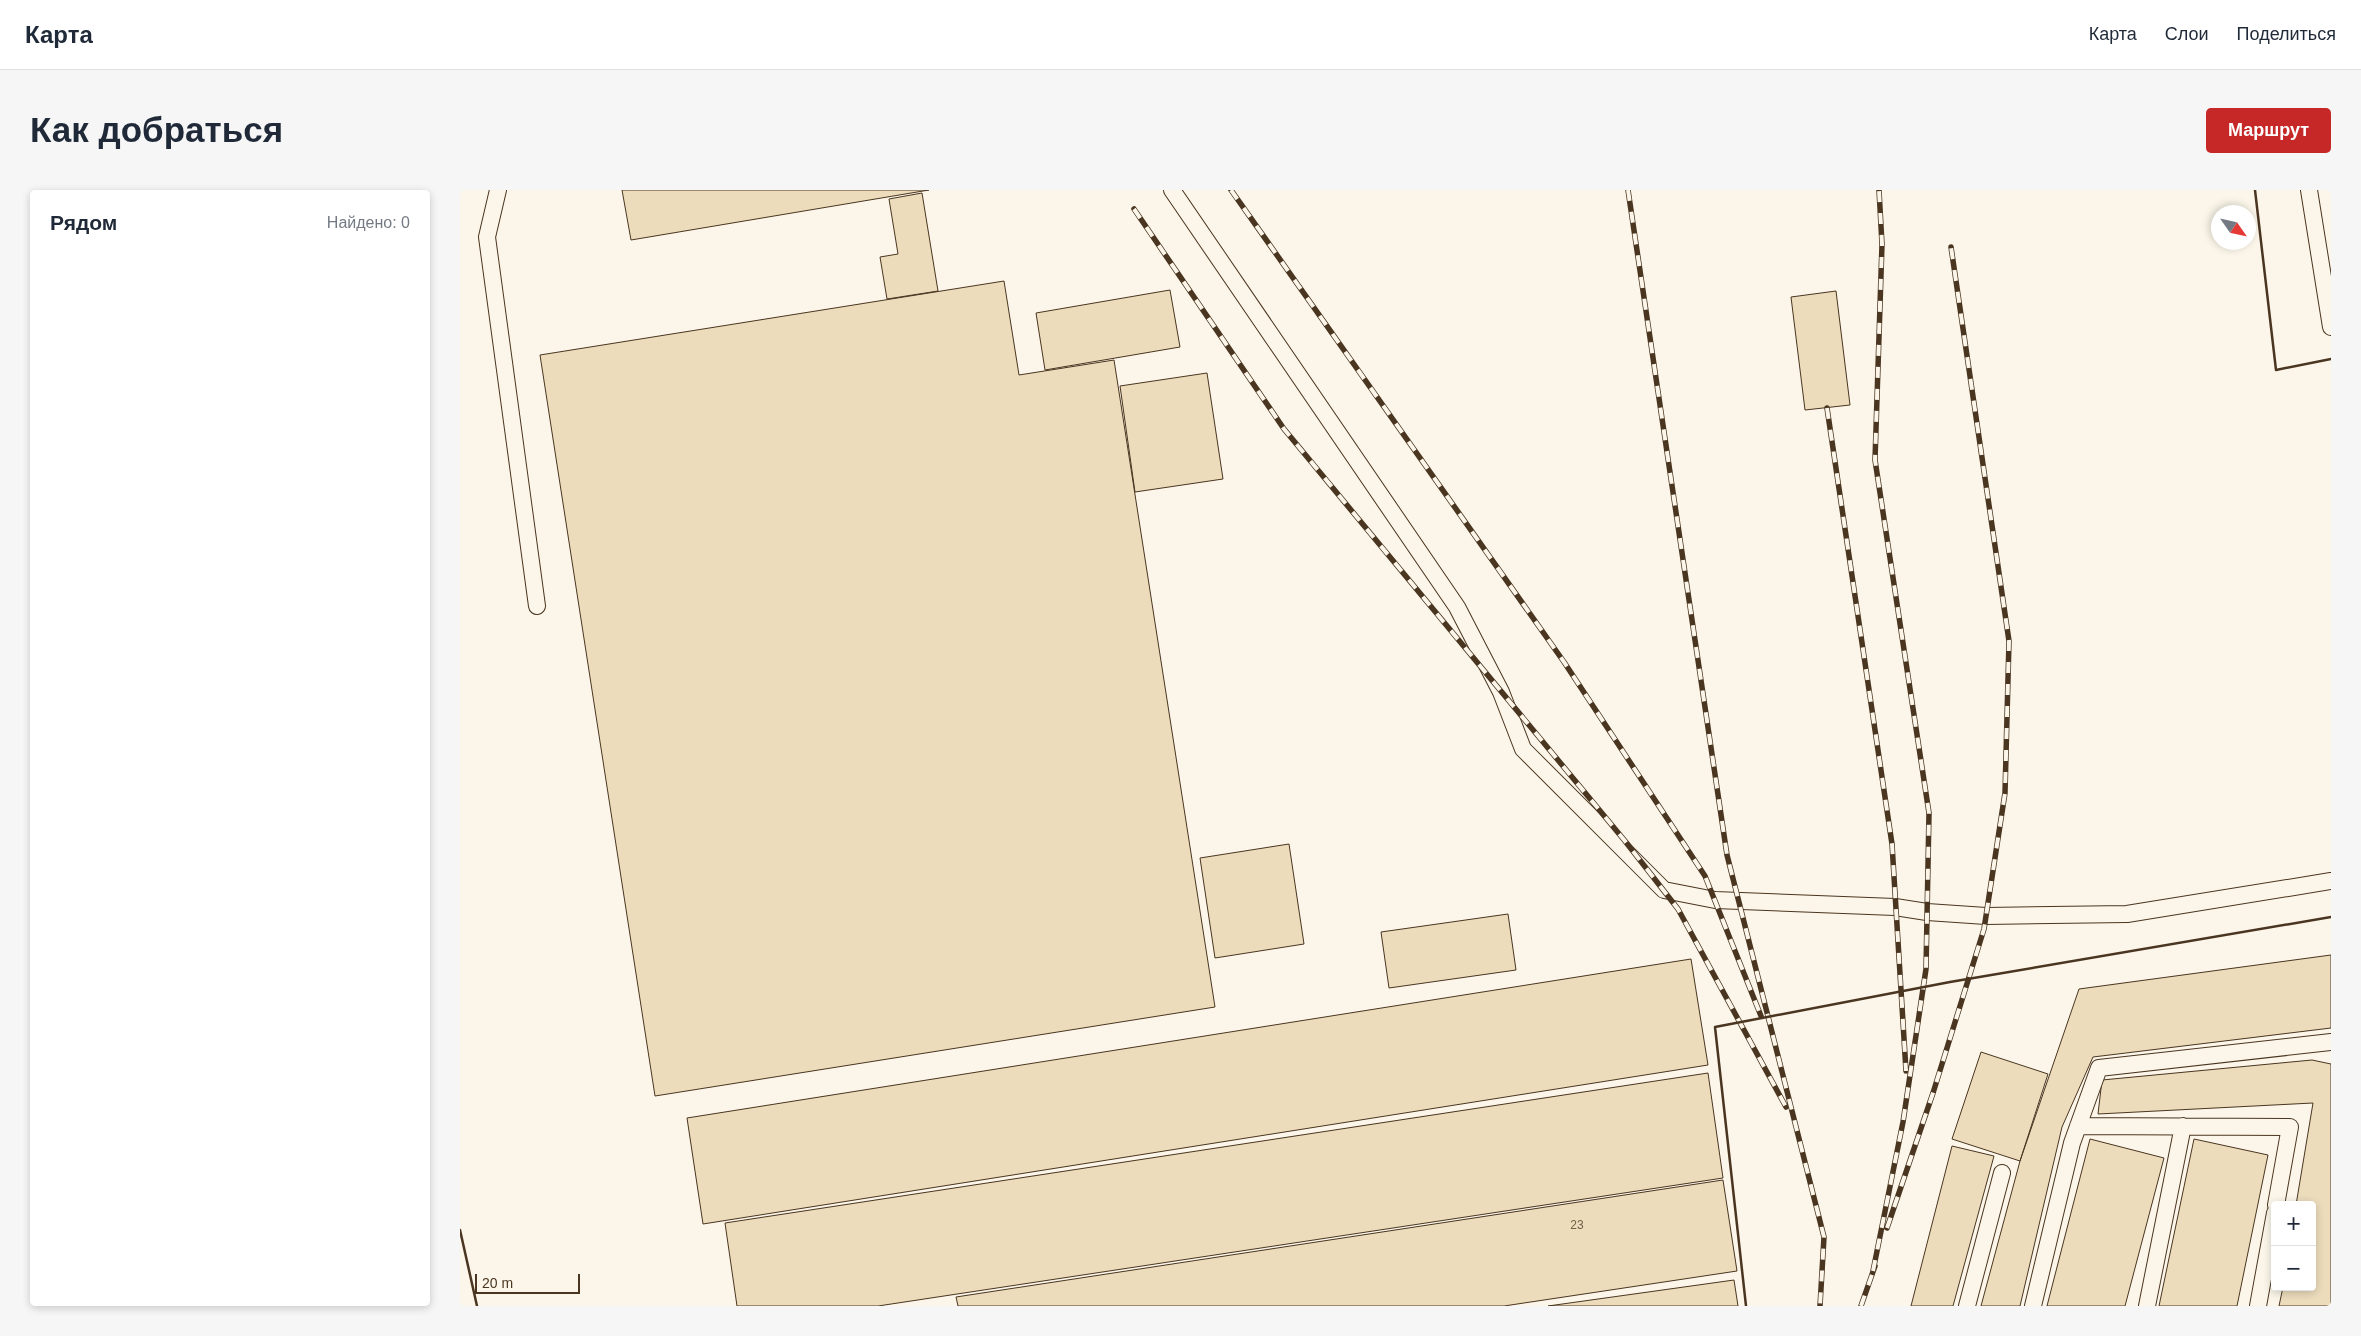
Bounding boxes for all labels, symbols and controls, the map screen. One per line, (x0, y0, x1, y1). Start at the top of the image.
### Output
text: Карта (25, 21, 93, 48)
text: Карта (2089, 24, 2137, 44)
text: Слои (2165, 24, 2209, 44)
text: Поделиться (2237, 24, 2336, 44)
button: Маршрут (2206, 108, 2331, 153)
text: Как добраться (30, 110, 283, 149)
north arrow (2211, 205, 2256, 250)
text: Рядом (50, 211, 117, 234)
text: Найдено: 0 (327, 214, 410, 231)
map controls (2271, 1201, 2316, 1291)
button: + (2271, 1201, 2316, 1246)
house number: 23 (1570, 1218, 1584, 1232)
button: − (2271, 1246, 2316, 1291)
scale bar (475, 1271, 580, 1294)
text: 20 m (482, 1275, 513, 1291)

